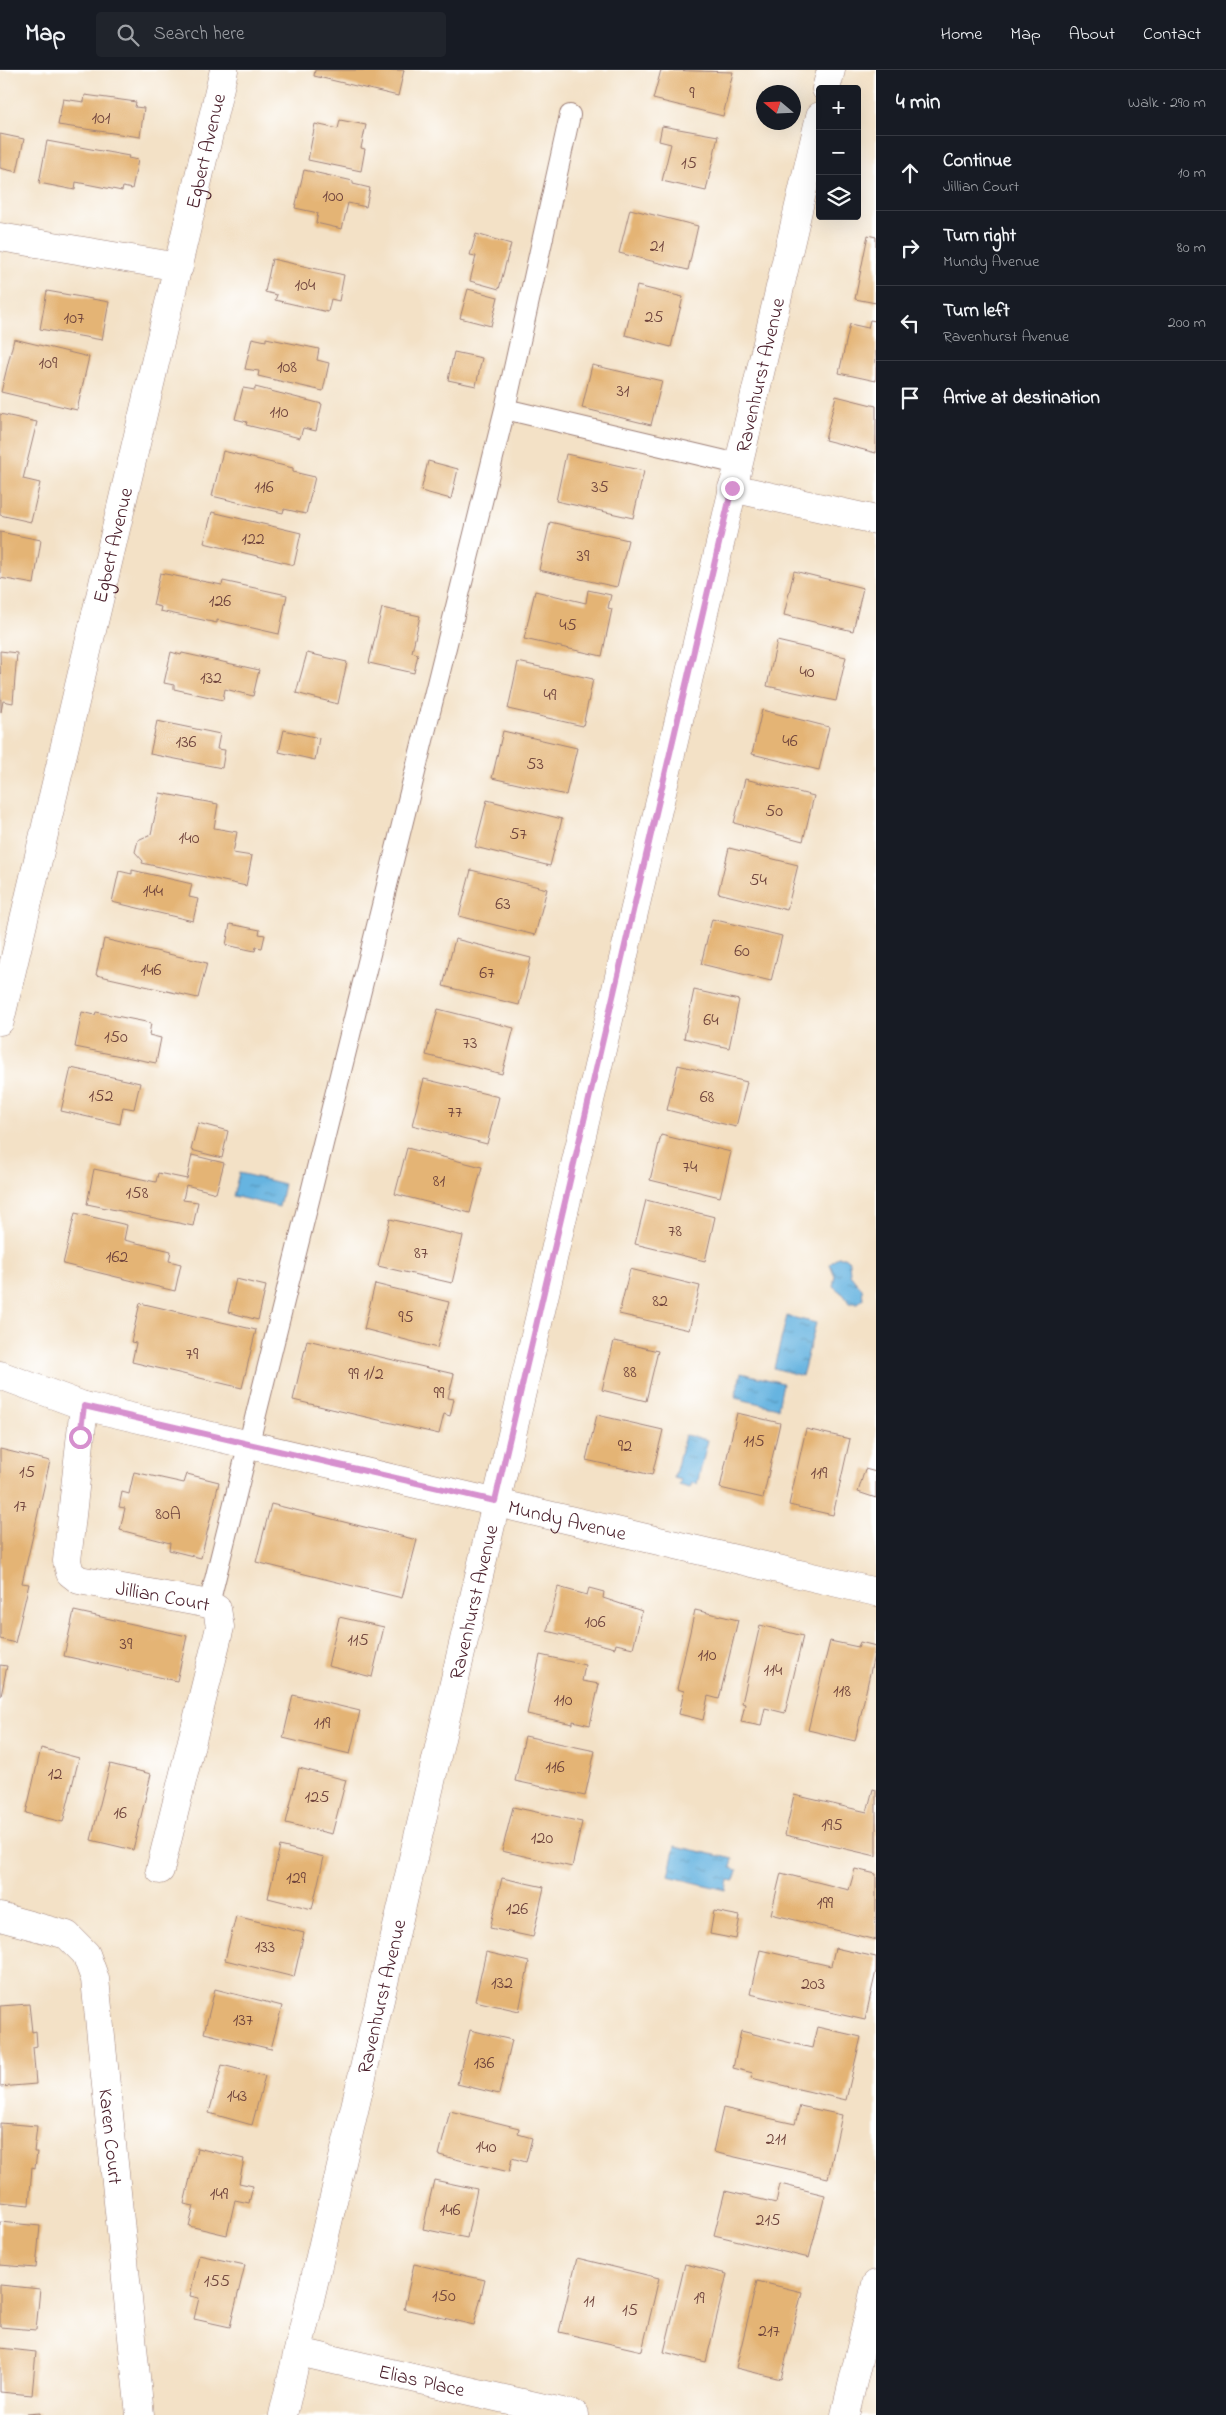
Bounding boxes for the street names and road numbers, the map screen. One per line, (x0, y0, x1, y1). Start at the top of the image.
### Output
street label: Egbert Avenue (180, 91, 235, 212)
street label: Ravenhurst Avenue (730, 295, 794, 456)
street label: Egbert Avenue (87, 485, 142, 606)
street label: Mundy Avenue (505, 1494, 629, 1550)
street label: Ravenhurst Avenue (443, 1522, 507, 1683)
street label: Jillian Court (113, 1575, 212, 1621)
street label: Ravenhurst Avenue (351, 1917, 415, 2077)
street label: Karen Court (89, 2087, 128, 2186)
street label: Elias Place (375, 2359, 467, 2406)

